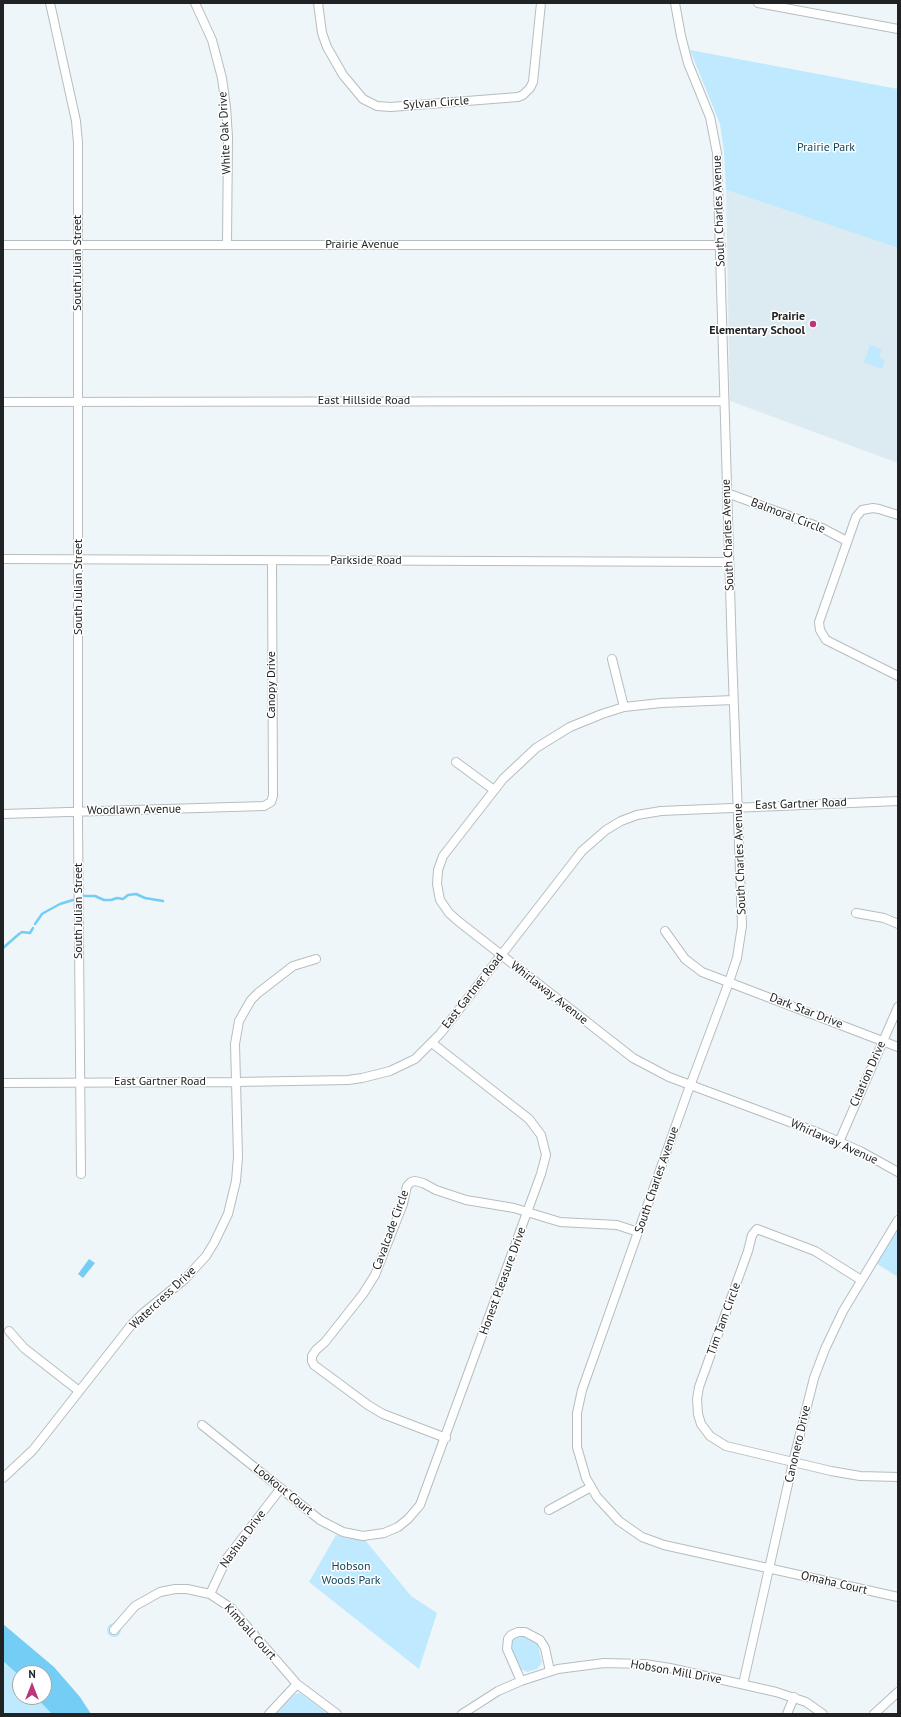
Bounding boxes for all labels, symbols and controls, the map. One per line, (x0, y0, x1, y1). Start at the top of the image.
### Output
street label: White Oak Drive (216, 91, 234, 175)
street label: Sylvan Circle (403, 94, 469, 112)
park label: Prairie Park (797, 141, 855, 155)
street label: South Charles Avenue (710, 155, 728, 267)
street label: South Julian Street (71, 215, 85, 311)
street label: Prairie Avenue (325, 238, 399, 252)
place label: Prairie Elementary School (709, 310, 805, 338)
marker: Prairie Elementary School (808, 319, 818, 329)
street label: East Hillside Road (318, 394, 410, 408)
street label: South Charles Avenue (719, 479, 737, 591)
street label: Balmoral Circle (749, 495, 827, 537)
street label: South Julian Street (72, 539, 86, 635)
street label: Parkside Road (330, 554, 402, 568)
street label: Canopy Drive (265, 651, 279, 719)
street label: East Gartner Road (755, 795, 847, 813)
street label: Woodlawn Avenue (87, 802, 181, 818)
street label: South Charles Avenue (731, 803, 749, 915)
street label: South Julian Street (72, 863, 86, 959)
street label: East Gartner Road (439, 950, 507, 1032)
street label: Whirlaway Avenue (507, 958, 591, 1028)
street label: Dark Star Drive (767, 990, 845, 1032)
street label: Citation Drive (847, 1039, 889, 1109)
street label: East Gartner Road (114, 1075, 206, 1089)
street label: Whirlaway Avenue (788, 1116, 880, 1168)
street label: South Charles Avenue (632, 1125, 682, 1235)
street label: Cavalcade Circle (370, 1188, 412, 1272)
street label: Honest Pleasure Drive (477, 1225, 529, 1337)
street label: Watercress Drive (127, 1264, 199, 1332)
street label: Tim Tam Circle (704, 1281, 744, 1357)
street label: Canonero Drive (782, 1404, 814, 1484)
street label: Lookout Court (251, 1462, 315, 1518)
street label: Nashua Drive (217, 1507, 269, 1571)
park label: Hobson Woods Park (321, 1560, 381, 1588)
street label: Omaha Court (800, 1568, 868, 1598)
street label: Kimball Court (221, 1601, 279, 1663)
street label: Hobson Mill Drive (629, 1657, 723, 1687)
north arrow (12, 1665, 52, 1705)
text: N (28, 1667, 36, 1681)

